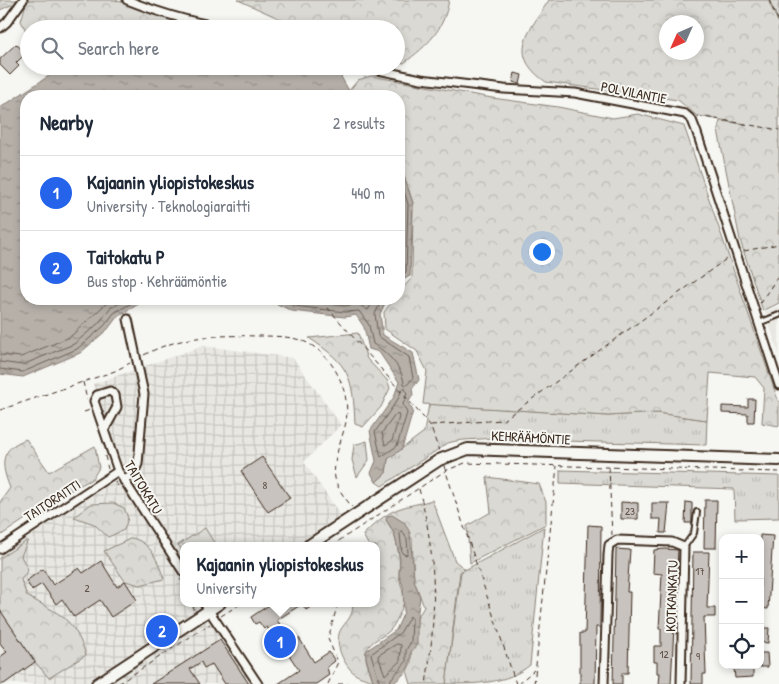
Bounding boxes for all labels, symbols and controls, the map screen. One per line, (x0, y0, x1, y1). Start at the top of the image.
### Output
north arrow (659, 15, 704, 60)
search box (20, 20, 405, 75)
icon: search (38, 34, 66, 62)
text: Search here (78, 35, 159, 61)
street label: POLVILANTIE (600, 76, 668, 108)
text: Nearby (40, 108, 93, 137)
text: 2 results (333, 112, 385, 134)
text: Kajaanin yliopistokeskus (87, 169, 254, 195)
text: 1 (53, 182, 59, 204)
text: 440 m (351, 182, 385, 204)
text: University · Teknologiaraitti (87, 195, 251, 217)
your location (529, 239, 555, 265)
text: Taitokatu P (87, 244, 165, 270)
text: 2 (52, 257, 60, 279)
text: 510 m (351, 257, 385, 279)
text: Bus stop · Kehräämöntie (87, 270, 227, 292)
street label: KEHRÄÄMÖNTIE (491, 425, 571, 449)
street label: TAITOKATU (121, 457, 168, 518)
street label: TAITORAITTI (20, 475, 84, 525)
house number: 8 (263, 478, 268, 492)
house number: 23 (625, 504, 635, 518)
map controls (719, 534, 764, 669)
button: + (719, 534, 764, 579)
popup (180, 542, 380, 607)
text: Kajaanin yliopistokeskus (196, 551, 364, 577)
street label: KOTKANKATU (660, 560, 682, 632)
house number: 17 (695, 564, 705, 578)
text: University (196, 577, 257, 599)
button: − (719, 579, 764, 624)
house number: 2 (84, 581, 90, 595)
pin: 2 (146, 612, 178, 650)
pin: 1 (264, 623, 296, 661)
button: locate (719, 624, 764, 669)
house number: 12 (659, 647, 669, 661)
house number: 9 (696, 649, 700, 663)

